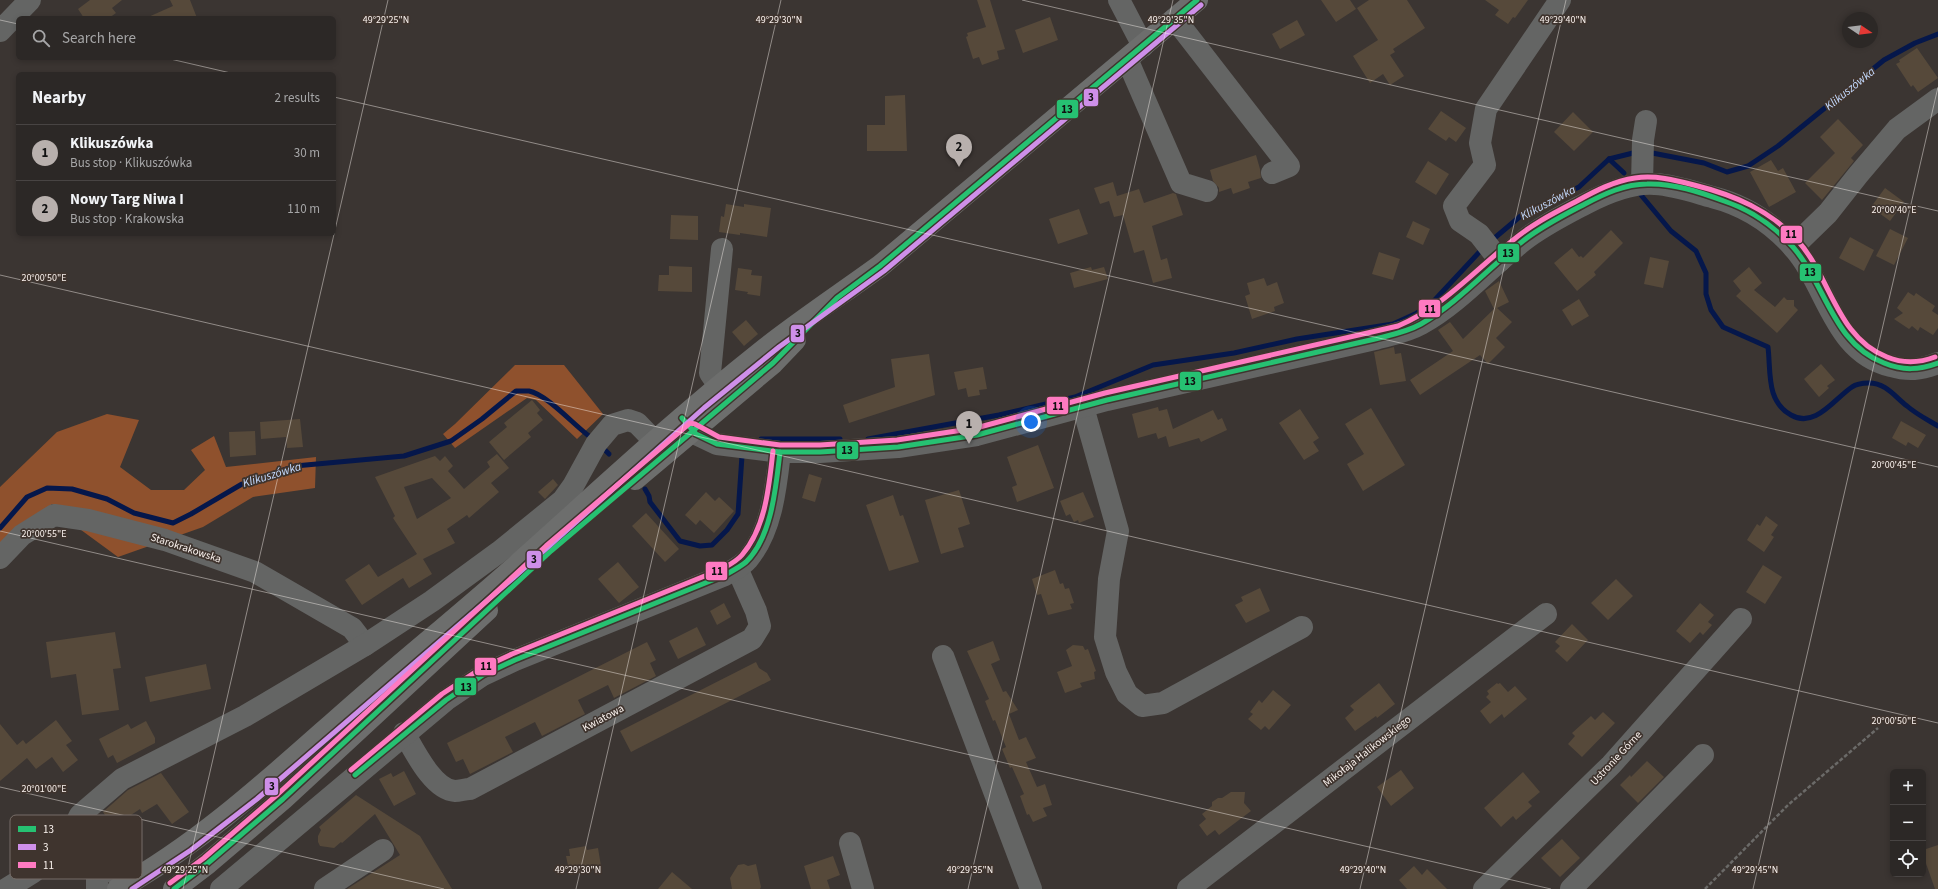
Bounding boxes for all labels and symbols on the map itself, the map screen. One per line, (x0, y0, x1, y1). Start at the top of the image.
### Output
north arrow (1842, 12, 1878, 48)
text: 49°29'25"N (363, 13, 409, 27)
text: 49°29'30"N (756, 13, 802, 27)
text: 49°29'35"N (1148, 13, 1194, 27)
text: 49°29'40"N (1540, 13, 1586, 27)
water label: Klikuszówka (1821, 63, 1879, 115)
line badge: 3 (1083, 88, 1099, 107)
text: 3 (1088, 90, 1094, 105)
line badge: 13 (1056, 99, 1079, 119)
text: 13 (1061, 102, 1073, 117)
pin: 2 (946, 134, 972, 167)
water label: Klikuszówka (1517, 181, 1579, 225)
text: 20°00'40"E (1871, 203, 1917, 217)
line badge: 11 (1780, 225, 1803, 244)
text: 11 (1785, 227, 1797, 242)
line badge: 13 (1497, 243, 1520, 263)
text: 13 (1502, 246, 1514, 261)
line badge: 13 (1799, 263, 1822, 282)
text: 13 (1804, 265, 1816, 280)
text: 20°00'50"E (21, 271, 67, 285)
line badge: 11 (1418, 299, 1441, 318)
text: 11 (1424, 302, 1436, 317)
line badge: 3 (790, 324, 805, 343)
text: 3 (795, 326, 801, 341)
line badge: 13 (1179, 371, 1202, 391)
text: 13 (1184, 374, 1196, 389)
line badge: 11 (1046, 396, 1069, 415)
text: 11 (1052, 399, 1064, 414)
pin: 1 (956, 411, 982, 444)
your location (1021, 412, 1041, 432)
line badge: 13 (836, 441, 859, 460)
text: 13 (841, 443, 853, 458)
water label: Klikuszówka (241, 458, 304, 492)
text: 20°00'45"E (1871, 458, 1917, 472)
text: 20°00'55"E (21, 527, 67, 541)
street label: Starokrakowska (149, 530, 223, 566)
line badge: 3 (526, 550, 542, 569)
text: 3 (531, 552, 537, 567)
line badge: 11 (705, 561, 728, 581)
text: 11 (711, 564, 723, 579)
line badge: 11 (474, 657, 497, 676)
text: 11 (480, 659, 492, 674)
line badge: 13 (454, 677, 477, 696)
text: 13 (460, 680, 472, 695)
street label: Kwiatowa (580, 701, 626, 735)
street label: Mikołaja Halikowskiego (1320, 712, 1414, 790)
text: 20°00'50"E (1871, 714, 1917, 728)
street label: Ustronie Górne (1587, 727, 1645, 788)
line badge: 3 (264, 777, 279, 796)
text: 3 (269, 779, 275, 794)
text: 20°01'00"E (21, 782, 67, 796)
legend (10, 815, 142, 879)
text: 13 (43, 822, 54, 837)
text: 3 (43, 840, 48, 855)
text: 11 (43, 858, 54, 873)
text: 49°29'25"N (162, 863, 208, 877)
text: 49°29'30"N (555, 863, 601, 877)
text: 49°29'35"N (947, 863, 993, 877)
text: 49°29'40"N (1340, 863, 1386, 877)
text: 49°29'45"N (1732, 863, 1778, 877)

